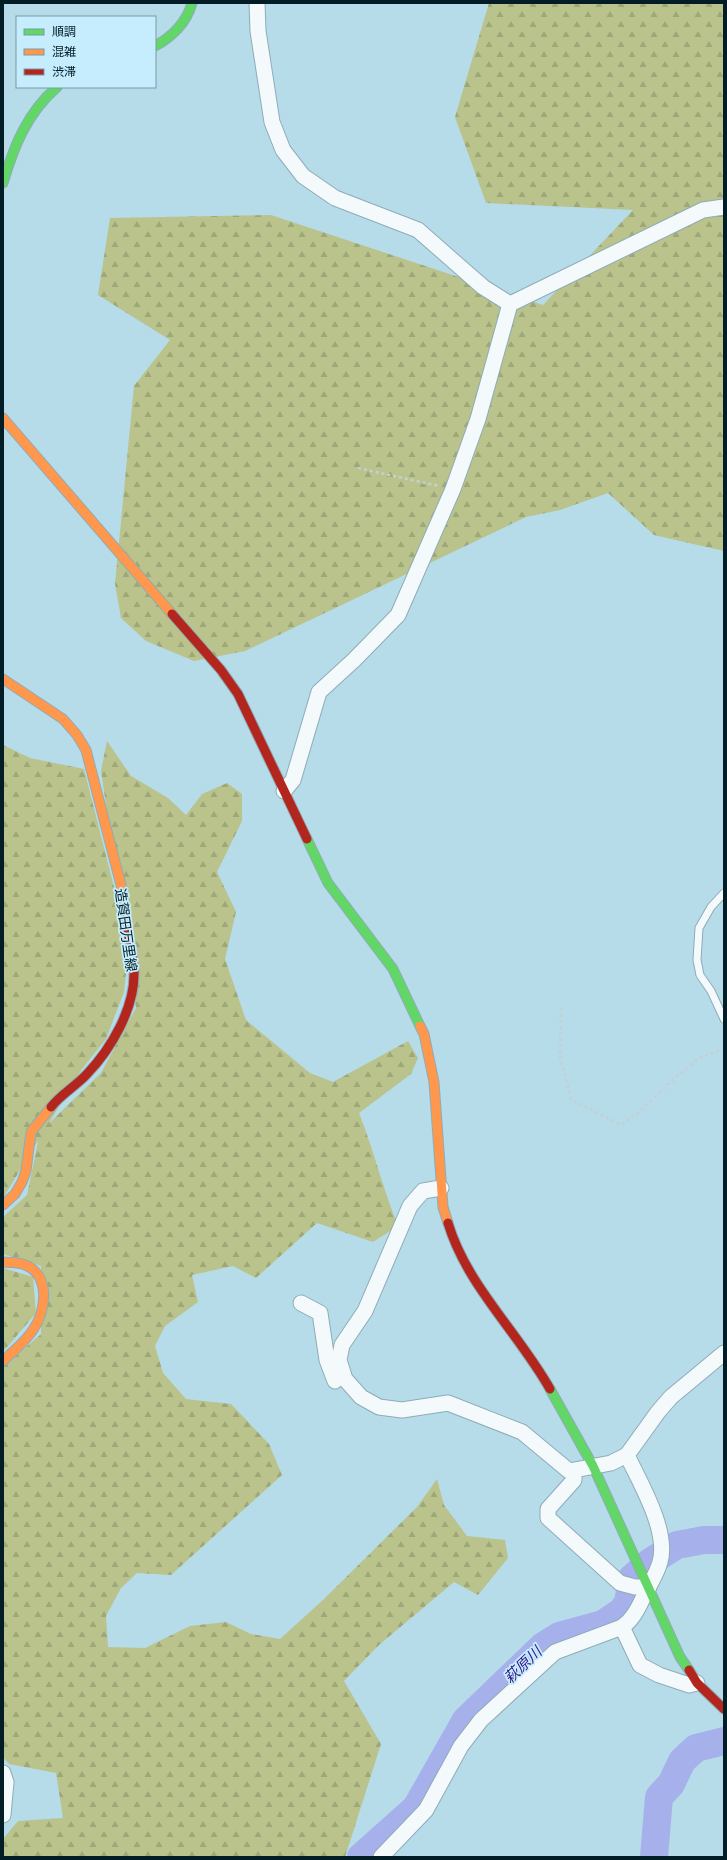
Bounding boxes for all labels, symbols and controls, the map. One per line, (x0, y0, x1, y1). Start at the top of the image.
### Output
legend (16, 16, 156, 88)
text: 順調 (52, 24, 76, 39)
text: 混雑 (52, 44, 76, 59)
text: 渋滞 (52, 64, 76, 79)
street label: 造賀田万里線 (111, 887, 141, 973)
water label: 萩原川 (500, 1641, 547, 1687)

